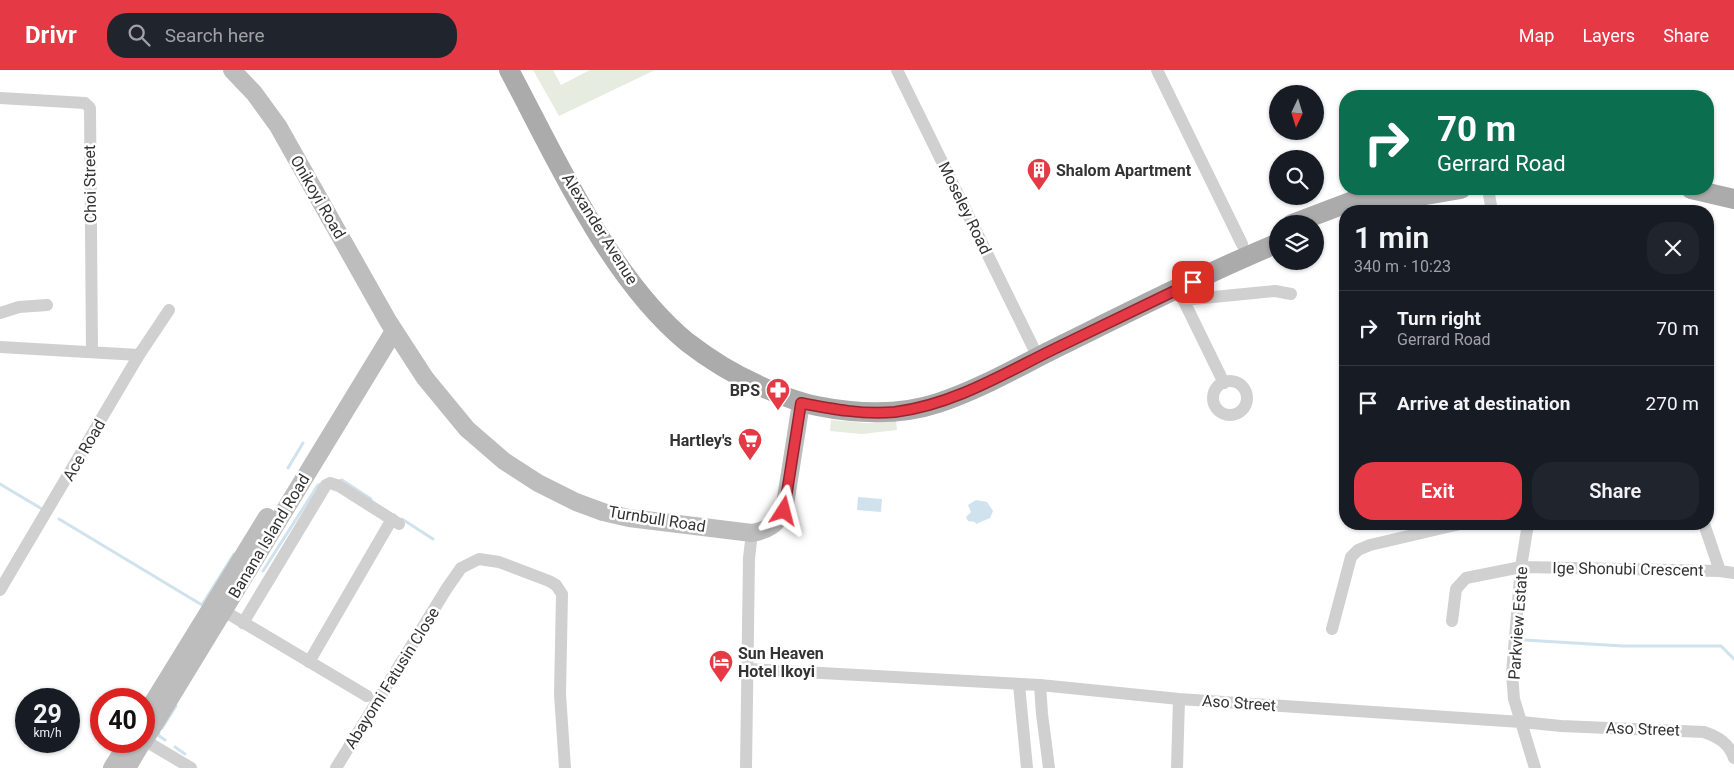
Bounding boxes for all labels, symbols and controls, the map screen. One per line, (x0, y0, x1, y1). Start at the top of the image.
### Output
search box (107, 13, 457, 58)
text: Drivr (25, 21, 77, 49)
icon: search (125, 21, 153, 49)
text: Search here (165, 24, 265, 47)
text: Map (1519, 25, 1554, 46)
text: Layers (1582, 25, 1635, 46)
text: Share (1663, 25, 1709, 46)
north arrow (1269, 85, 1324, 140)
map controls (1269, 85, 1324, 270)
text: 70 m (1437, 109, 1516, 150)
icon: right (1354, 110, 1419, 175)
street label: Choi Street (80, 145, 100, 223)
button: search (1269, 150, 1324, 205)
text: Gerrard Road (1437, 151, 1566, 176)
street label: Onikoyi Road (287, 152, 349, 242)
building icon: Shalom Apartment (1026, 157, 1052, 191)
street label: Moseley Road (934, 159, 996, 257)
place label: Shalom Apartment (1056, 161, 1192, 180)
street label: Alexander Avenue (558, 170, 642, 288)
button: layers (1269, 215, 1324, 270)
text: 1 min (1354, 220, 1429, 255)
button: close (1647, 222, 1699, 274)
text: 340 m · 10:23 (1354, 257, 1451, 276)
pin (1172, 261, 1214, 303)
icon: arrive (1179, 268, 1207, 296)
text: Turn right (1397, 307, 1481, 330)
icon: right (1354, 314, 1382, 342)
text: 70 m (1656, 317, 1699, 340)
text: Gerrard Road (1397, 330, 1491, 349)
pharmacy icon: BPS (765, 377, 791, 411)
place label: BPS (730, 381, 760, 400)
icon: arrive (1354, 389, 1382, 417)
text: Arrive at destination (1397, 392, 1570, 415)
text: 270 m (1646, 392, 1699, 415)
street label: Ace Road (59, 416, 109, 484)
supermarket icon: Hartley's (737, 427, 763, 461)
place label: Hartley's (669, 431, 732, 450)
button: Exit (1354, 462, 1522, 520)
button: Share (1532, 462, 1699, 520)
street label: Banana Island Road (224, 470, 314, 602)
position arrow (757, 484, 809, 536)
street label: Turnbull Road (607, 502, 707, 536)
street label: Ige Shonubi Crescent (1552, 558, 1704, 580)
street label: Parkview Estate (1505, 566, 1531, 680)
street label: Abayomi Fatusin Close (341, 604, 443, 752)
place label: Sun Heaven Hotel Ikoyi (738, 644, 824, 681)
hotel icon: Sun Heaven Hotel Ikoyi (708, 649, 734, 683)
speed limit sign: 40 (90, 688, 155, 753)
street label: Aso Street (1201, 691, 1277, 715)
text: 29 (33, 700, 62, 729)
street label: Aso Street (1606, 718, 1680, 740)
text: km/h (33, 726, 62, 740)

